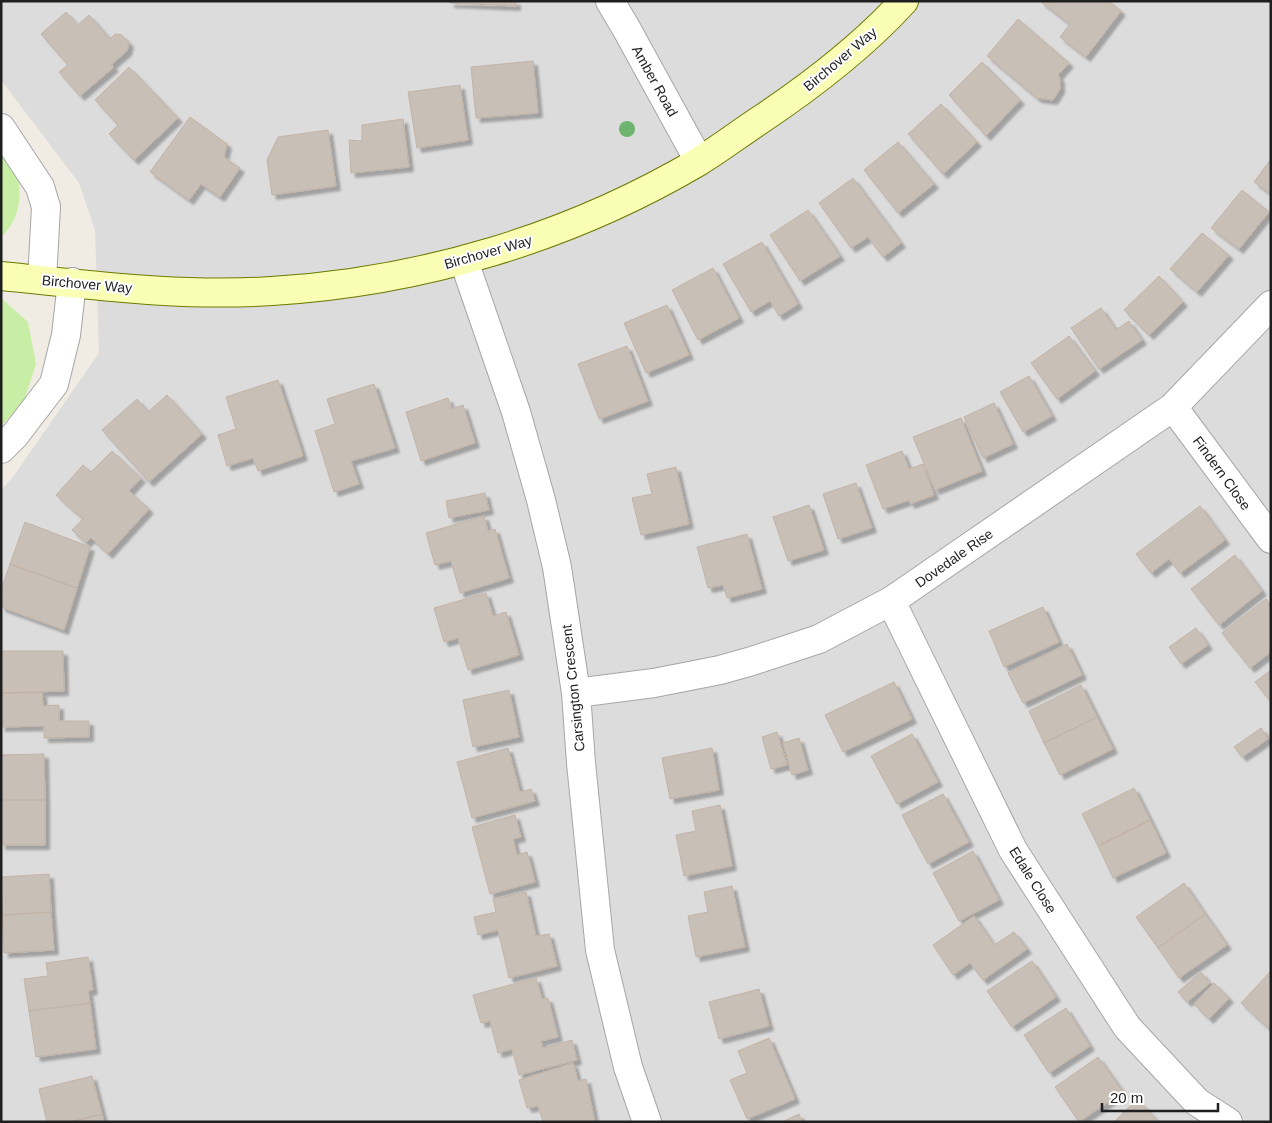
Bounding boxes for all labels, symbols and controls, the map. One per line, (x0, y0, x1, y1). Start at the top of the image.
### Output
street label: Birchover Way (800, 24, 880, 94)
street label: Amber Road (629, 43, 681, 119)
street label: Birchover Way (442, 232, 534, 272)
street label: Birchover Way (41, 272, 133, 296)
street label: Findern Close (1190, 433, 1254, 513)
street label: Dovedale Rise (912, 525, 996, 591)
street label: Carsington Crescent (558, 624, 588, 752)
street label: Edale Close (1006, 844, 1060, 916)
scale bar (1102, 1080, 1218, 1112)
text: 20 m (1110, 1089, 1143, 1106)

